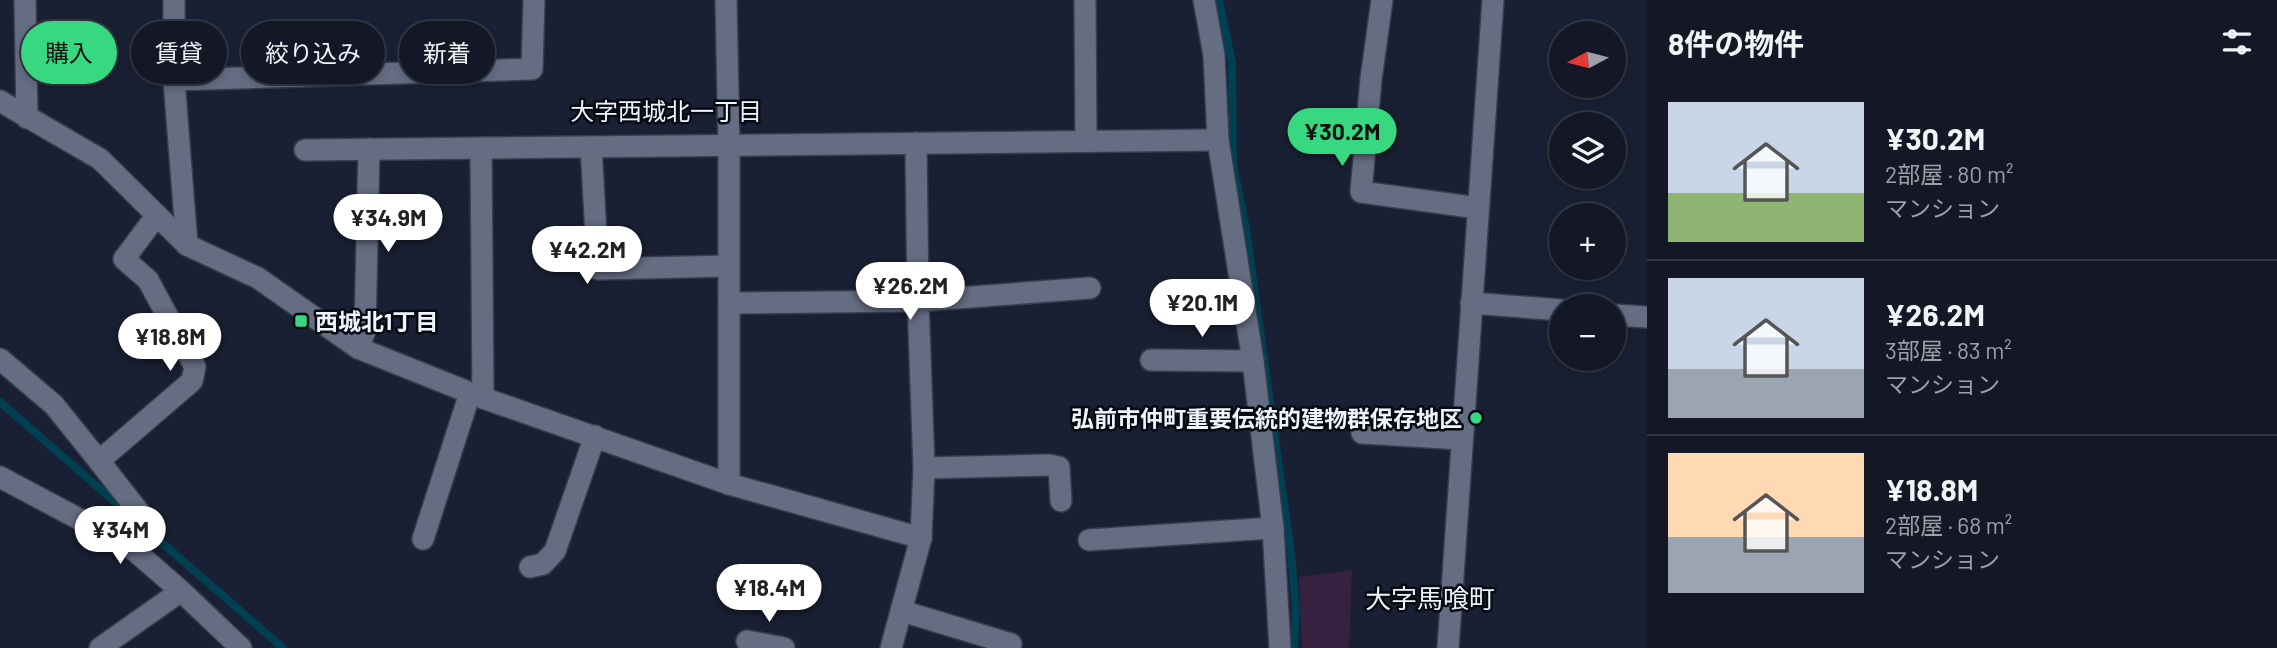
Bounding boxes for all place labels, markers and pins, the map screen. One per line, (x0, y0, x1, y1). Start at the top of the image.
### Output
pin: ¥30.2M (1285, 108, 1399, 168)
pin: ¥34.9M (331, 194, 445, 254)
pin: ¥42.2M (530, 226, 644, 286)
pin: ¥26.2M (853, 262, 967, 322)
pin: ¥20.1M (1145, 280, 1259, 339)
place label: 西城北1丁目 (315, 307, 438, 335)
marker: 西城北1丁目 (293, 313, 309, 329)
pin: ¥18.8M (113, 314, 227, 373)
place label: 弘前市仲町重要伝統的建物群保存地区 (1071, 404, 1462, 432)
marker: 弘前市仲町重要伝統的建物群保存地区 (1468, 410, 1484, 426)
pin: ¥34M (79, 506, 161, 566)
pin: ¥18.4M (712, 564, 826, 624)

